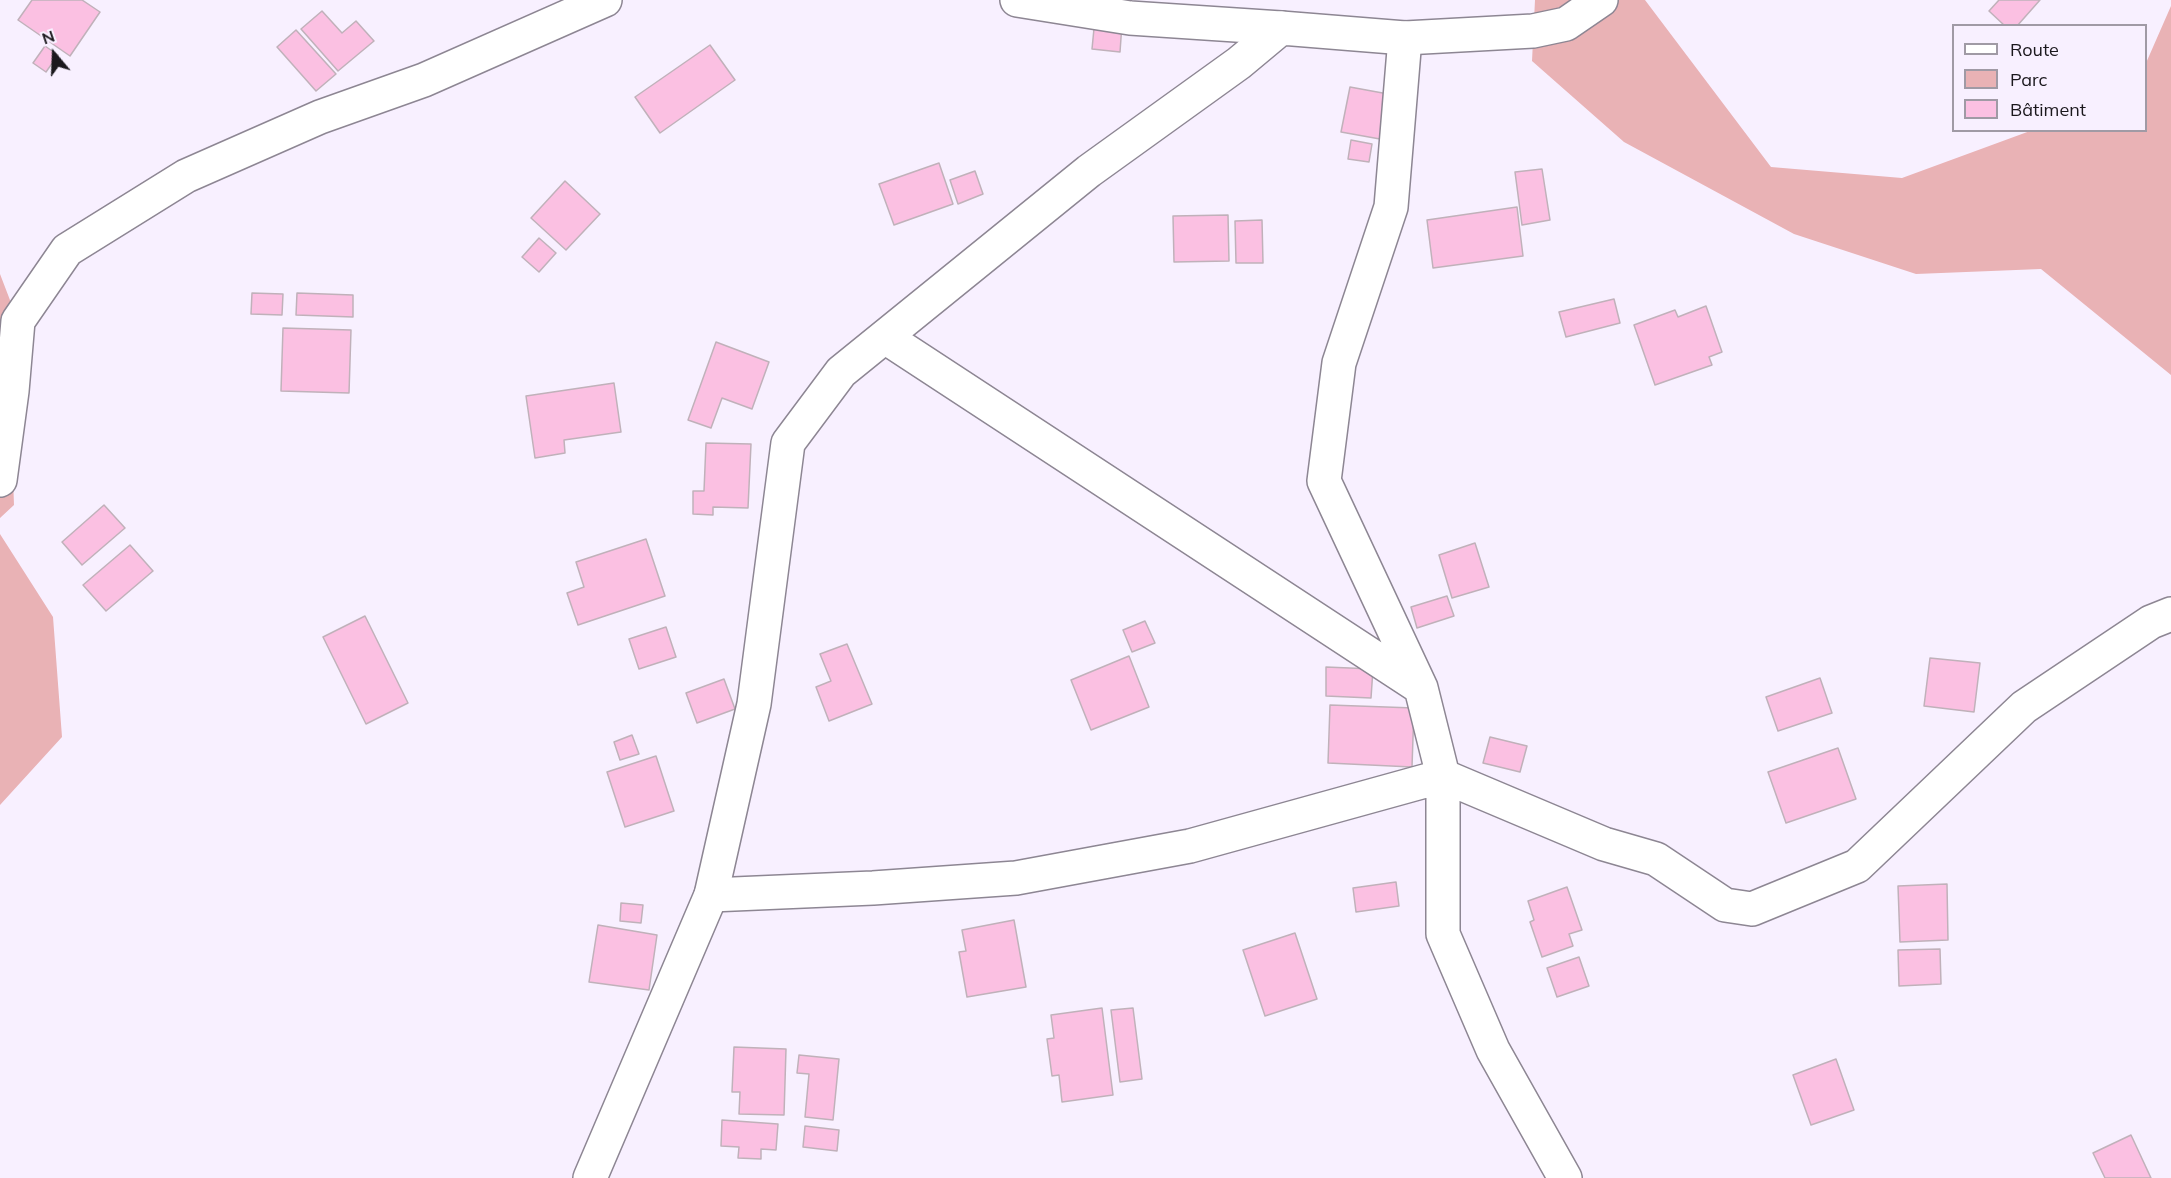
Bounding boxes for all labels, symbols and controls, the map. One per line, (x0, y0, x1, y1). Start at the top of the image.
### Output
north arrow (24, 24, 84, 84)
legend (1952, 24, 2147, 132)
text: N (39, 26, 57, 48)
text: Route (2010, 38, 2059, 61)
text: Parc (2010, 68, 2047, 91)
text: Bâtiment (2010, 98, 2086, 121)

